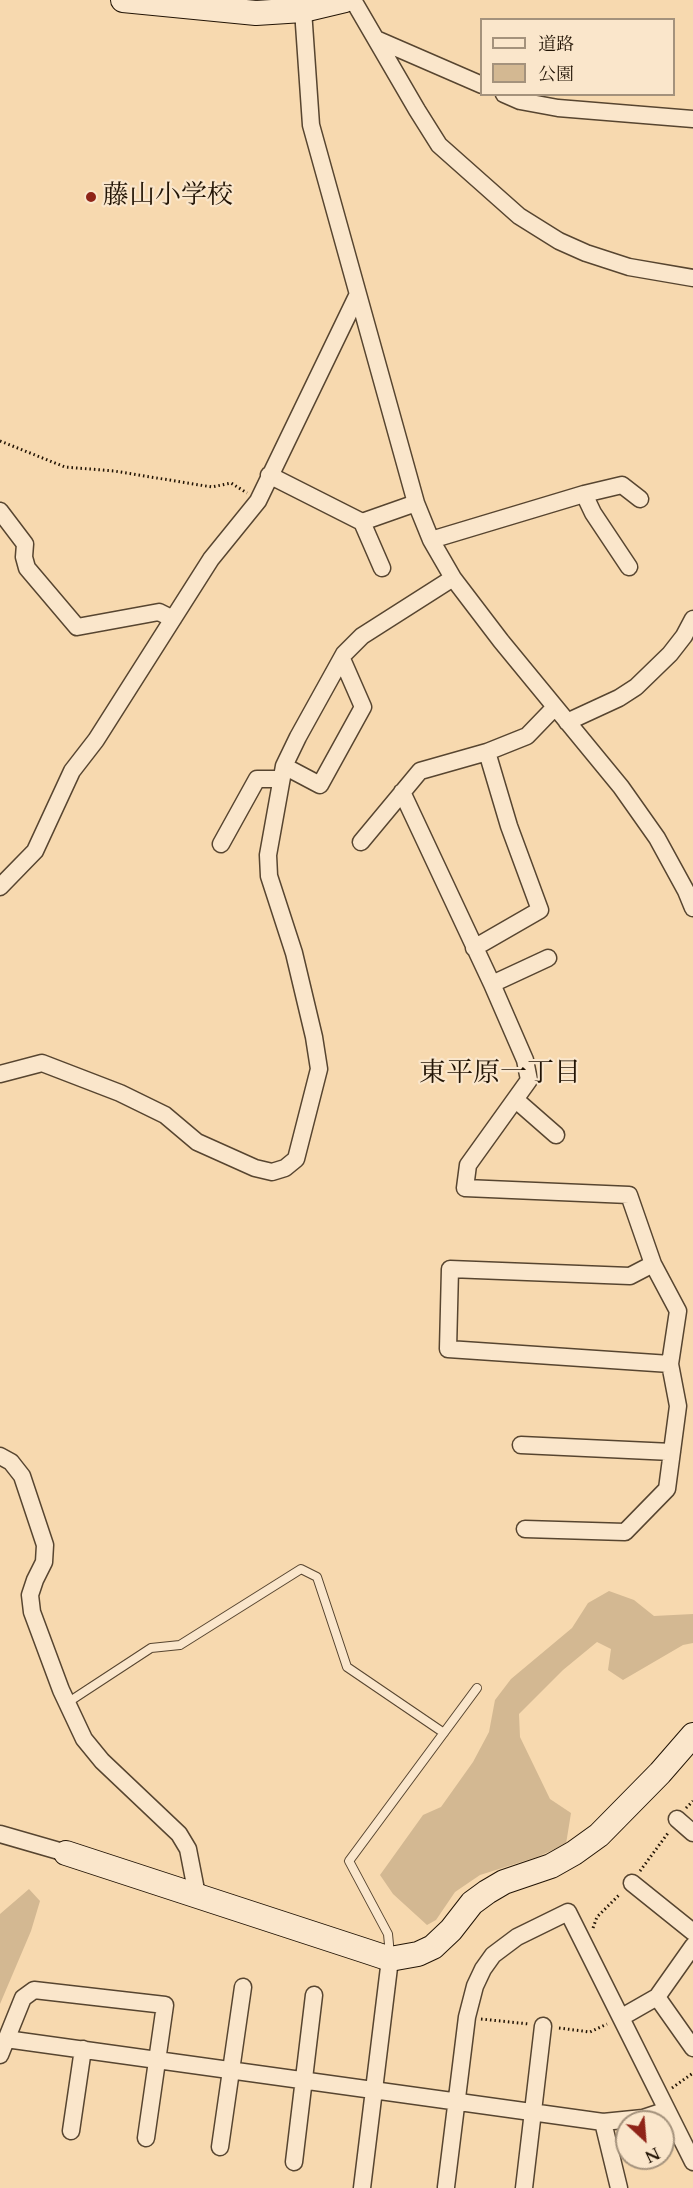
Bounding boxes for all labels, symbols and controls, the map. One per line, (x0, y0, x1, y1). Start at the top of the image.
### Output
legend (480, 18, 675, 96)
text: 道路 (538, 32, 574, 57)
text: 公園 (538, 62, 574, 87)
place label: 藤山小学校 (103, 181, 233, 213)
marker: 藤山小学校 (84, 190, 98, 204)
district label: 東平原一丁目 (419, 1059, 581, 1091)
north arrow (615, 2110, 675, 2170)
text: N (641, 2141, 663, 2167)

